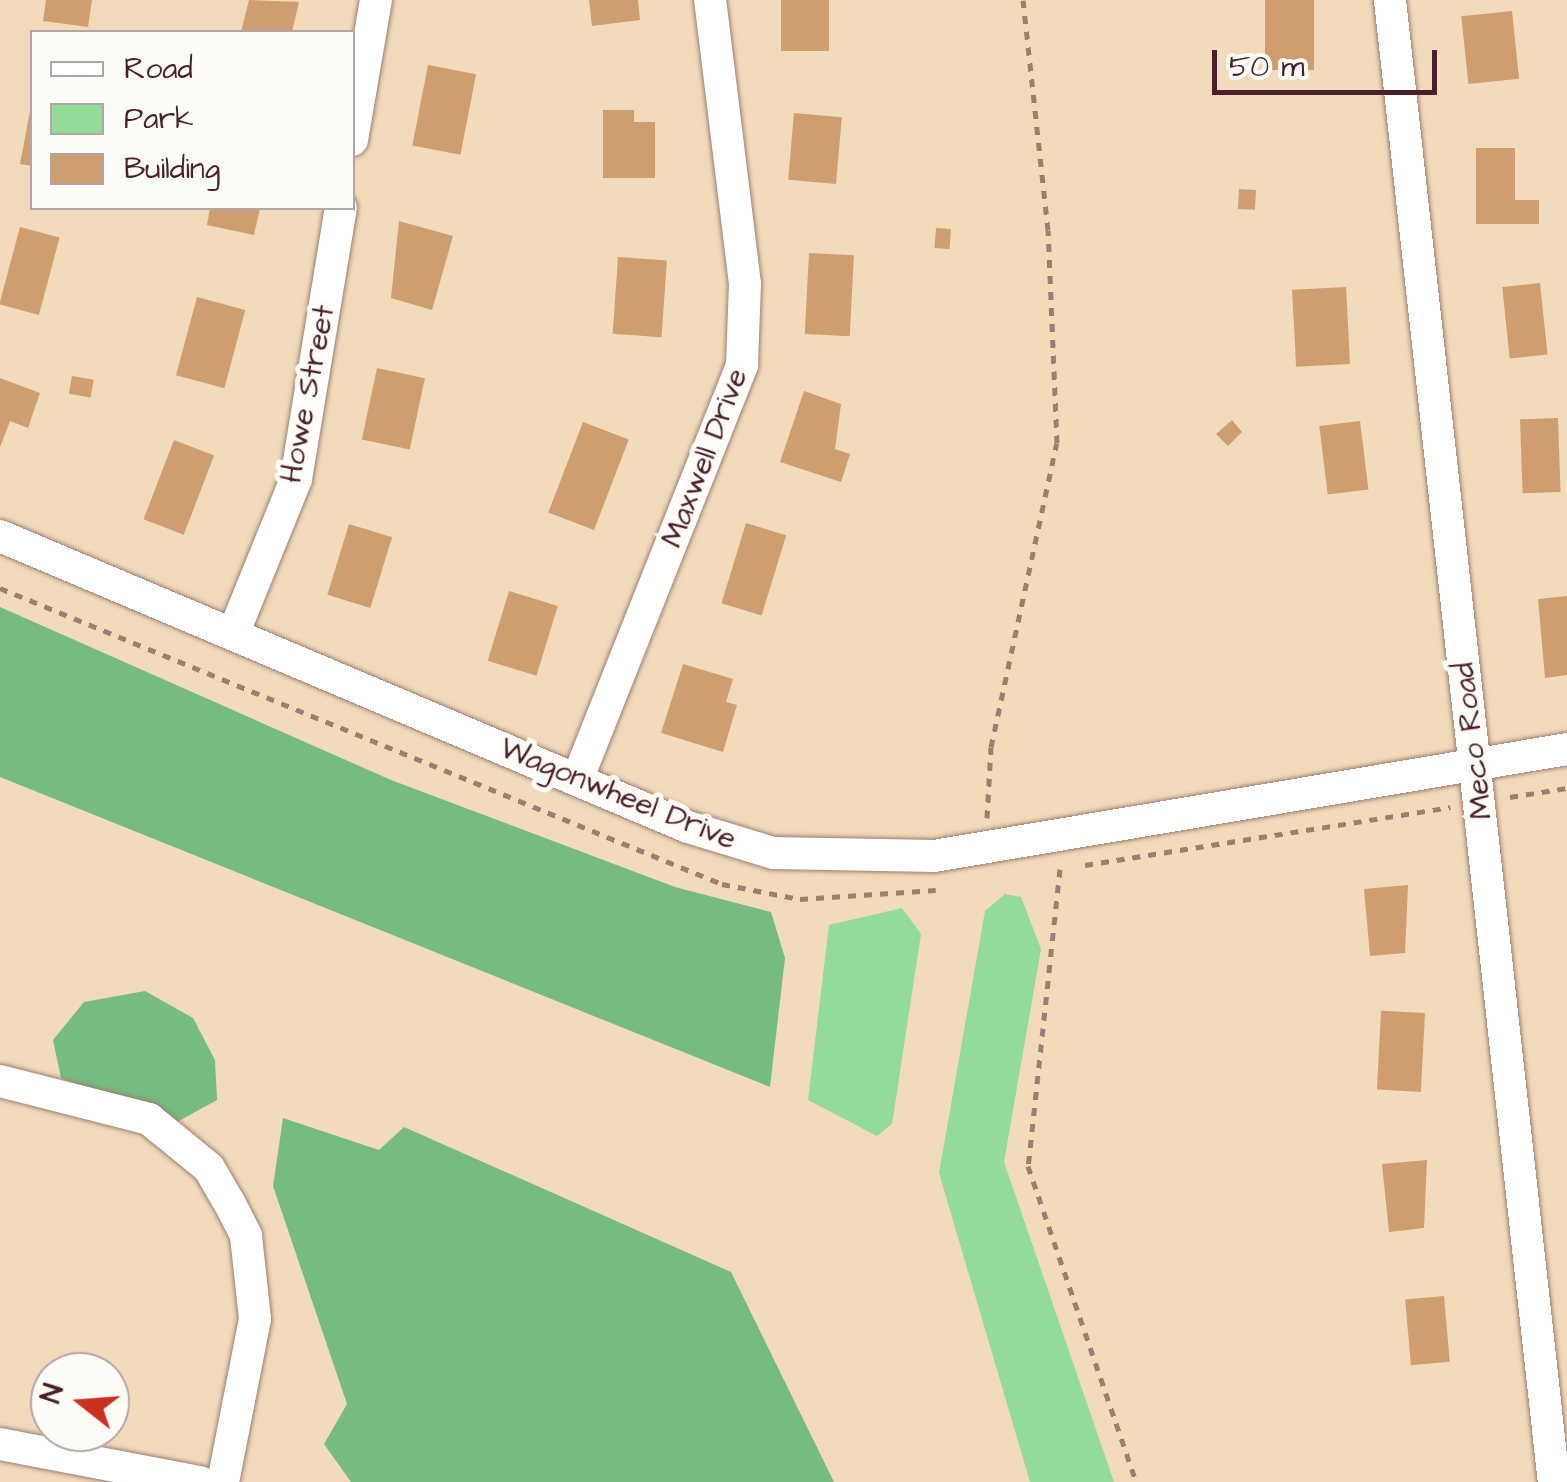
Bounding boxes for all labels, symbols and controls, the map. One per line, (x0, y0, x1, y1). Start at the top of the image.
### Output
legend (30, 30, 355, 210)
scale bar (1217, 30, 1442, 92)
text: 50 m (1229, 46, 1305, 88)
text: Road (124, 48, 193, 90)
text: Park (124, 98, 193, 140)
text: Building (124, 148, 220, 190)
street label: Howe Street (273, 302, 343, 486)
street label: Maxwell Drive (654, 364, 756, 552)
street label: Meco Road (1446, 660, 1500, 822)
street label: Wagonwheel Drive (495, 730, 741, 858)
north arrow (30, 1352, 130, 1452)
text: N (32, 1380, 74, 1408)

